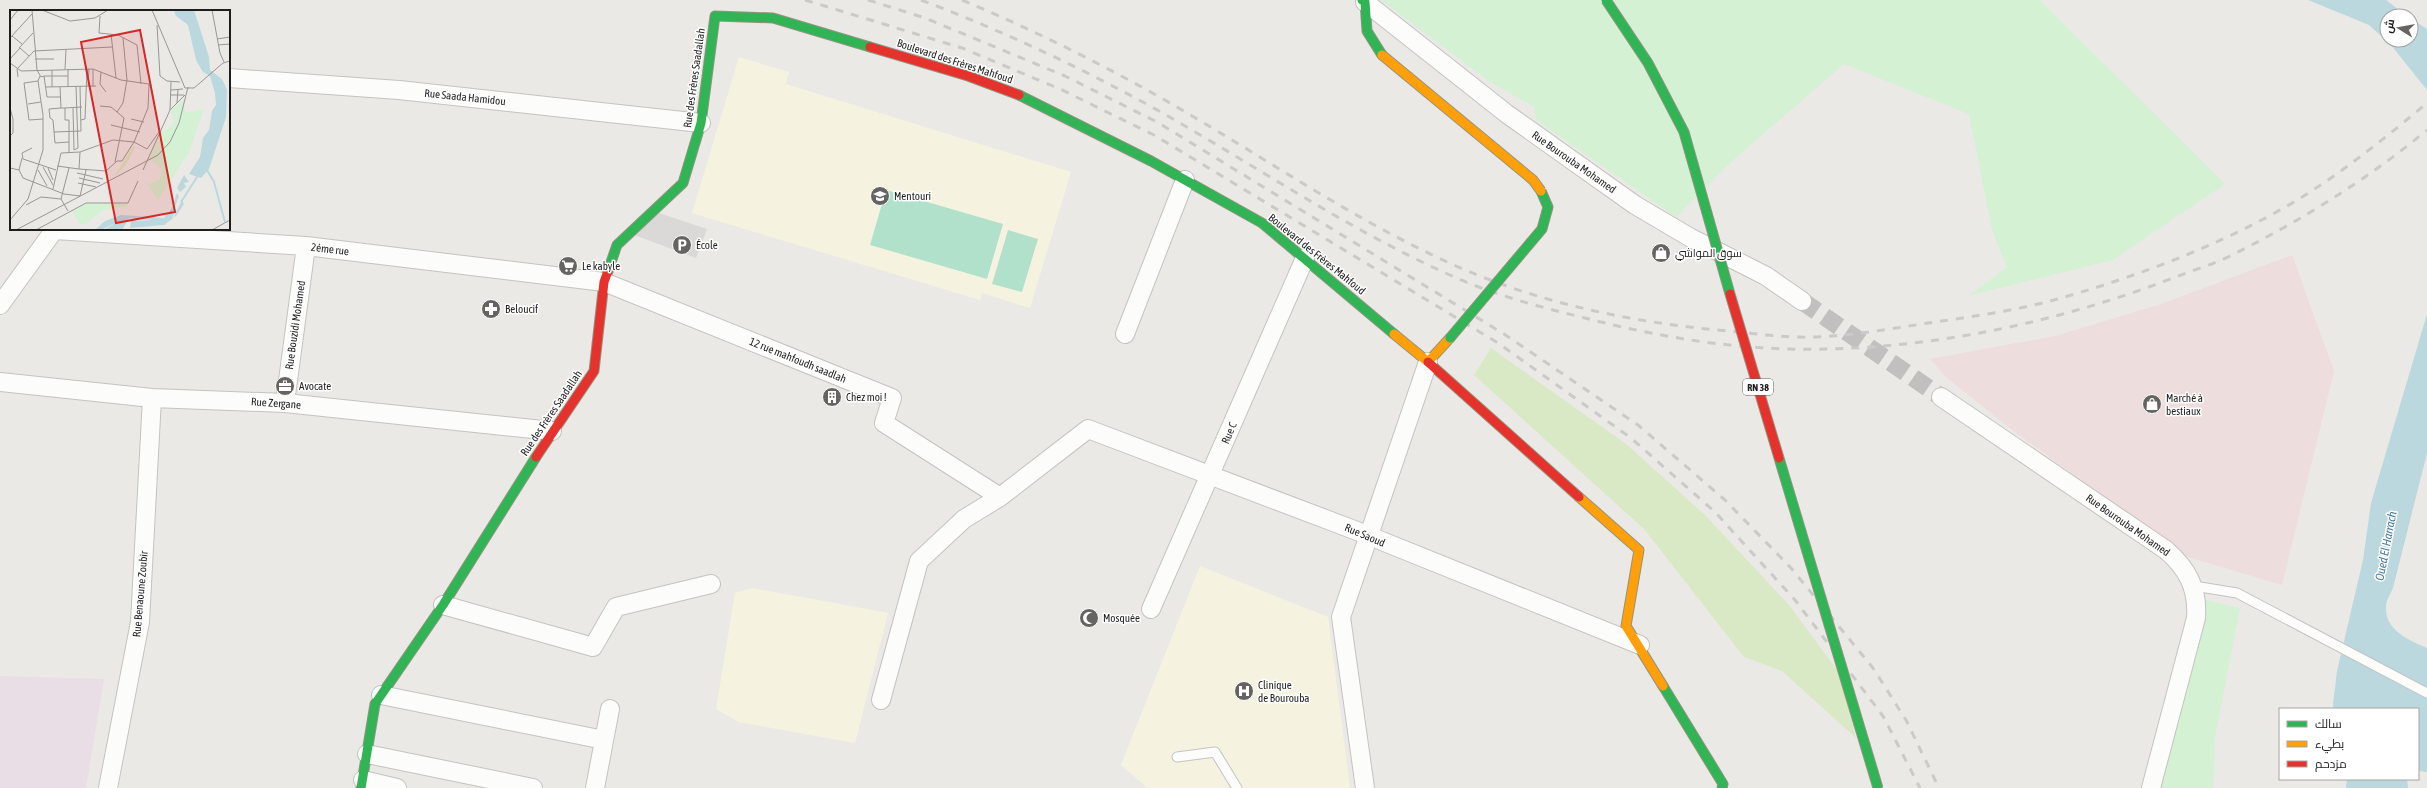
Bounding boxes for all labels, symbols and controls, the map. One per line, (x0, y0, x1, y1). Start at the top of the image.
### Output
north arrow (2379, 8, 2419, 48)
inset map (10, 10, 230, 230)
text: ش (2382, 18, 2397, 34)
street label: Rue des Frères Saadallah (681, 27, 707, 129)
street label: Boulevard des Frères Mahfoud (896, 37, 1014, 85)
street label: Rue Saada Hamidou (424, 87, 506, 107)
street label: Rue Bourouba Mohamed (1530, 129, 1618, 195)
school or university icon: Mentouri (869, 185, 891, 207)
place label: Mentouri (894, 190, 931, 202)
street label: Boulevard des Frères Mahfoud (1266, 211, 1368, 297)
parking icon: École (671, 234, 693, 256)
place label: École (696, 239, 718, 251)
street label: 2éme rue (310, 241, 350, 257)
shop icon: سوق المواشي (1650, 242, 1672, 264)
place label: سوق المواشي (1675, 247, 1742, 261)
supermarket icon: Le kabyle (557, 255, 579, 277)
place label: Le kabyle (582, 260, 620, 272)
street label: Rue Bouzidi Mohamed (283, 280, 307, 370)
pharmacy icon: Beloucif (480, 298, 502, 320)
place label: Beloucif (505, 303, 538, 315)
street label: 12 rue mahfoudh saadlah (748, 335, 848, 385)
street label: Rue des Frères Saadallah (518, 368, 584, 458)
office icon: Avocate (274, 375, 296, 397)
road number: RN 38 (1743, 379, 1773, 395)
place label: Avocate (299, 380, 331, 392)
building icon: Chez moi ! (821, 386, 843, 408)
place label: Chez moi ! (846, 391, 887, 403)
place label: Marché à bestiaux (2166, 392, 2203, 417)
shop icon: Marché à bestiaux (2141, 393, 2163, 415)
street label: Rue Zergane (251, 395, 301, 411)
street label: Rue C (1219, 420, 1239, 446)
street label: Rue Bourouba Mohamed (2084, 492, 2172, 558)
water label: Oued El Harrach (2372, 510, 2400, 582)
street label: Rue Saoud (1343, 521, 1387, 549)
street label: Rue Benaoune Zoubir (130, 550, 150, 638)
mosque icon: Mosquée (1078, 607, 1100, 629)
place label: Mosquée (1103, 612, 1140, 624)
place label: Clinique de Bourouba (1258, 679, 1309, 704)
hospital icon: Clinique de Bourouba (1233, 680, 1255, 702)
legend (2279, 708, 2419, 780)
text: سالك (2315, 717, 2342, 731)
text: بطيء (2315, 737, 2344, 754)
text: مزدحم (2315, 757, 2347, 772)

